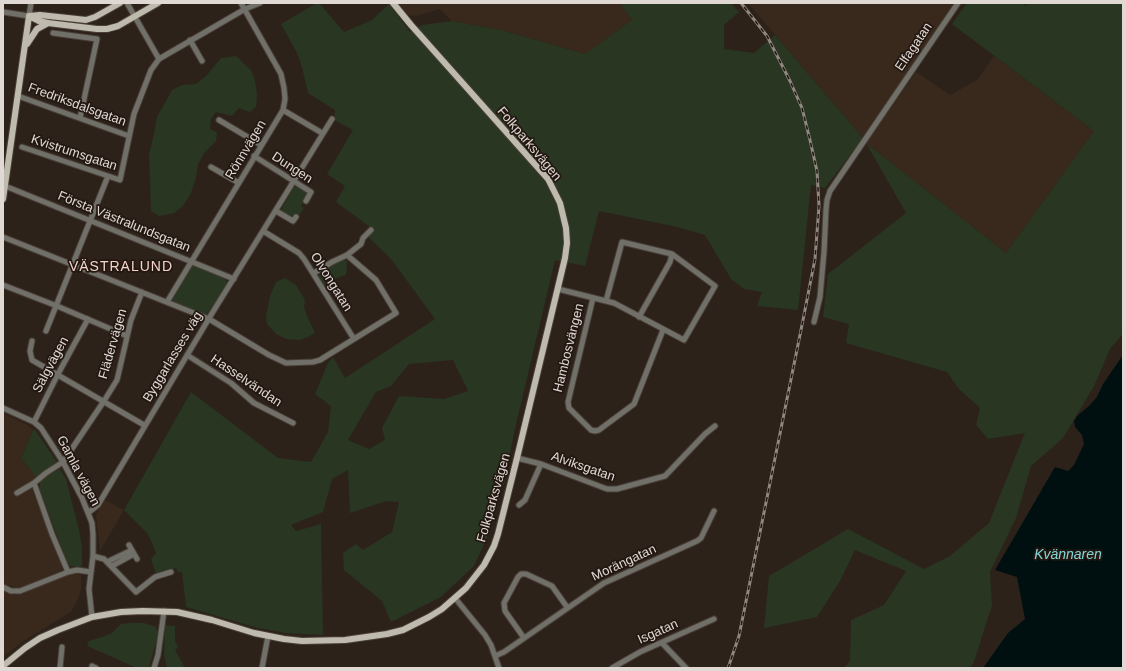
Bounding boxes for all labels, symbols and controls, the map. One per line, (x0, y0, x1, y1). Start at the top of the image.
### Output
street label: Elfagatan (892, 20, 936, 74)
street label: Fredriksdalsgatan (26, 80, 128, 130)
street label: Folkparksvägen (494, 104, 564, 184)
street label: Rönnvägen (222, 117, 270, 183)
street label: Kvistrumsgatan (29, 132, 119, 174)
street label: Dungen (269, 149, 315, 187)
street label: Första Västralundsgatan (55, 188, 193, 256)
street label: Olvongatan (307, 250, 355, 314)
district label: VÄSTRALUND (69, 259, 173, 275)
street label: Hambosvängen (550, 302, 588, 394)
street label: Flädervägen (96, 307, 130, 381)
street label: Byggarlasses väg (140, 309, 206, 405)
street label: Sälgvägen (30, 334, 72, 396)
street label: Hasselvändan (207, 351, 285, 411)
street label: Gamla vägen (53, 433, 103, 509)
street label: Alviksgatan (549, 449, 617, 485)
street label: Folkparksvägen (474, 452, 514, 544)
street label: Morängatan (589, 541, 659, 585)
water label: Kvännaren (1034, 547, 1102, 563)
street label: Isgatan (635, 616, 681, 648)

